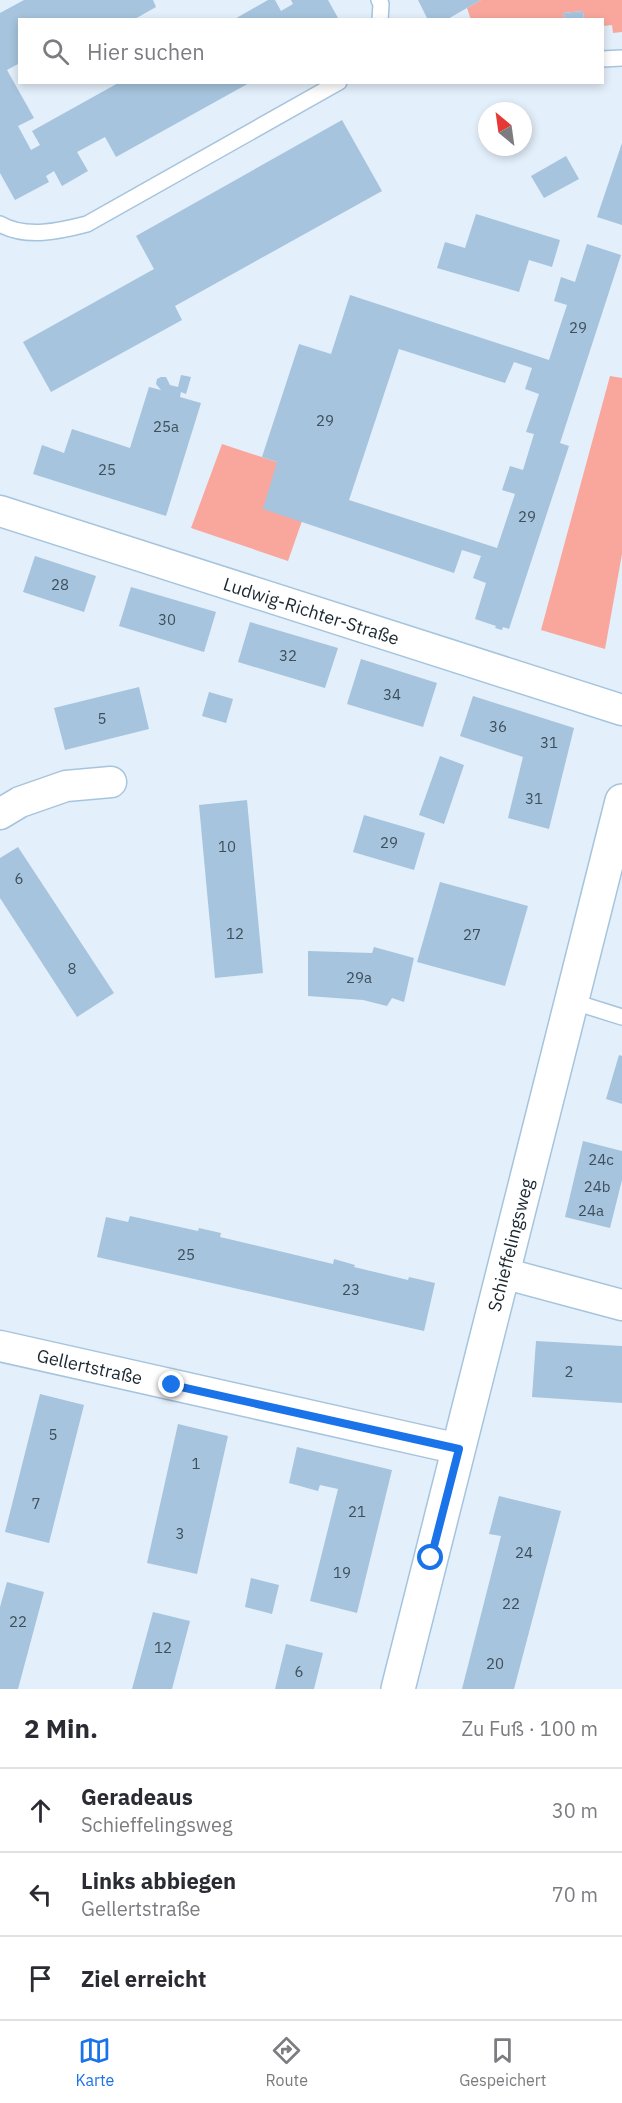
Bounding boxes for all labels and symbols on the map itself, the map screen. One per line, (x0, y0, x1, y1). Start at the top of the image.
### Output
north arrow (478, 102, 532, 156)
house number: 29 (569, 318, 587, 337)
house number: 29 (316, 411, 334, 430)
house number: 25a (153, 417, 179, 436)
house number: 25 (98, 460, 116, 479)
house number: 29 (518, 507, 536, 526)
street label: Ludwig-Richter-Straße (221, 572, 402, 650)
house number: 28 (51, 575, 69, 594)
house number: 30 (158, 610, 176, 629)
house number: 32 (279, 646, 297, 665)
house number: 34 (383, 685, 401, 704)
house number: 5 (97, 709, 107, 728)
house number: 36 (489, 717, 507, 736)
house number: 31 (540, 733, 558, 752)
house number: 31 (525, 789, 543, 808)
house number: 29 (380, 833, 398, 852)
house number: 10 (218, 837, 236, 856)
house number: 6 (14, 869, 24, 888)
house number: 12 (226, 924, 244, 943)
house number: 27 (463, 925, 481, 944)
house number: 8 (67, 959, 77, 978)
house number: 29a (346, 968, 372, 987)
house number: 24c (588, 1150, 614, 1169)
street label: Schieffelingsweg (482, 1175, 538, 1314)
house number: 24b (584, 1177, 610, 1196)
house number: 24a (578, 1201, 604, 1220)
house number: 25 (177, 1245, 195, 1264)
house number: 23 (342, 1280, 360, 1299)
street label: Gellertstraße (35, 1343, 145, 1389)
house number: 2 (564, 1362, 574, 1381)
route end (158, 1371, 184, 1397)
house number: 5 (48, 1425, 58, 1444)
house number: 1 (191, 1454, 201, 1473)
house number: 7 (31, 1494, 41, 1513)
house number: 21 (348, 1502, 366, 1521)
house number: 3 (175, 1524, 185, 1543)
house number: 24 (515, 1543, 533, 1562)
route start (417, 1544, 443, 1570)
house number: 19 (333, 1563, 351, 1582)
house number: 22 (502, 1594, 520, 1613)
house number: 22 (9, 1612, 27, 1631)
house number: 12 (154, 1638, 172, 1657)
house number: 20 (486, 1654, 504, 1673)
house number: 6 (294, 1662, 304, 1681)

